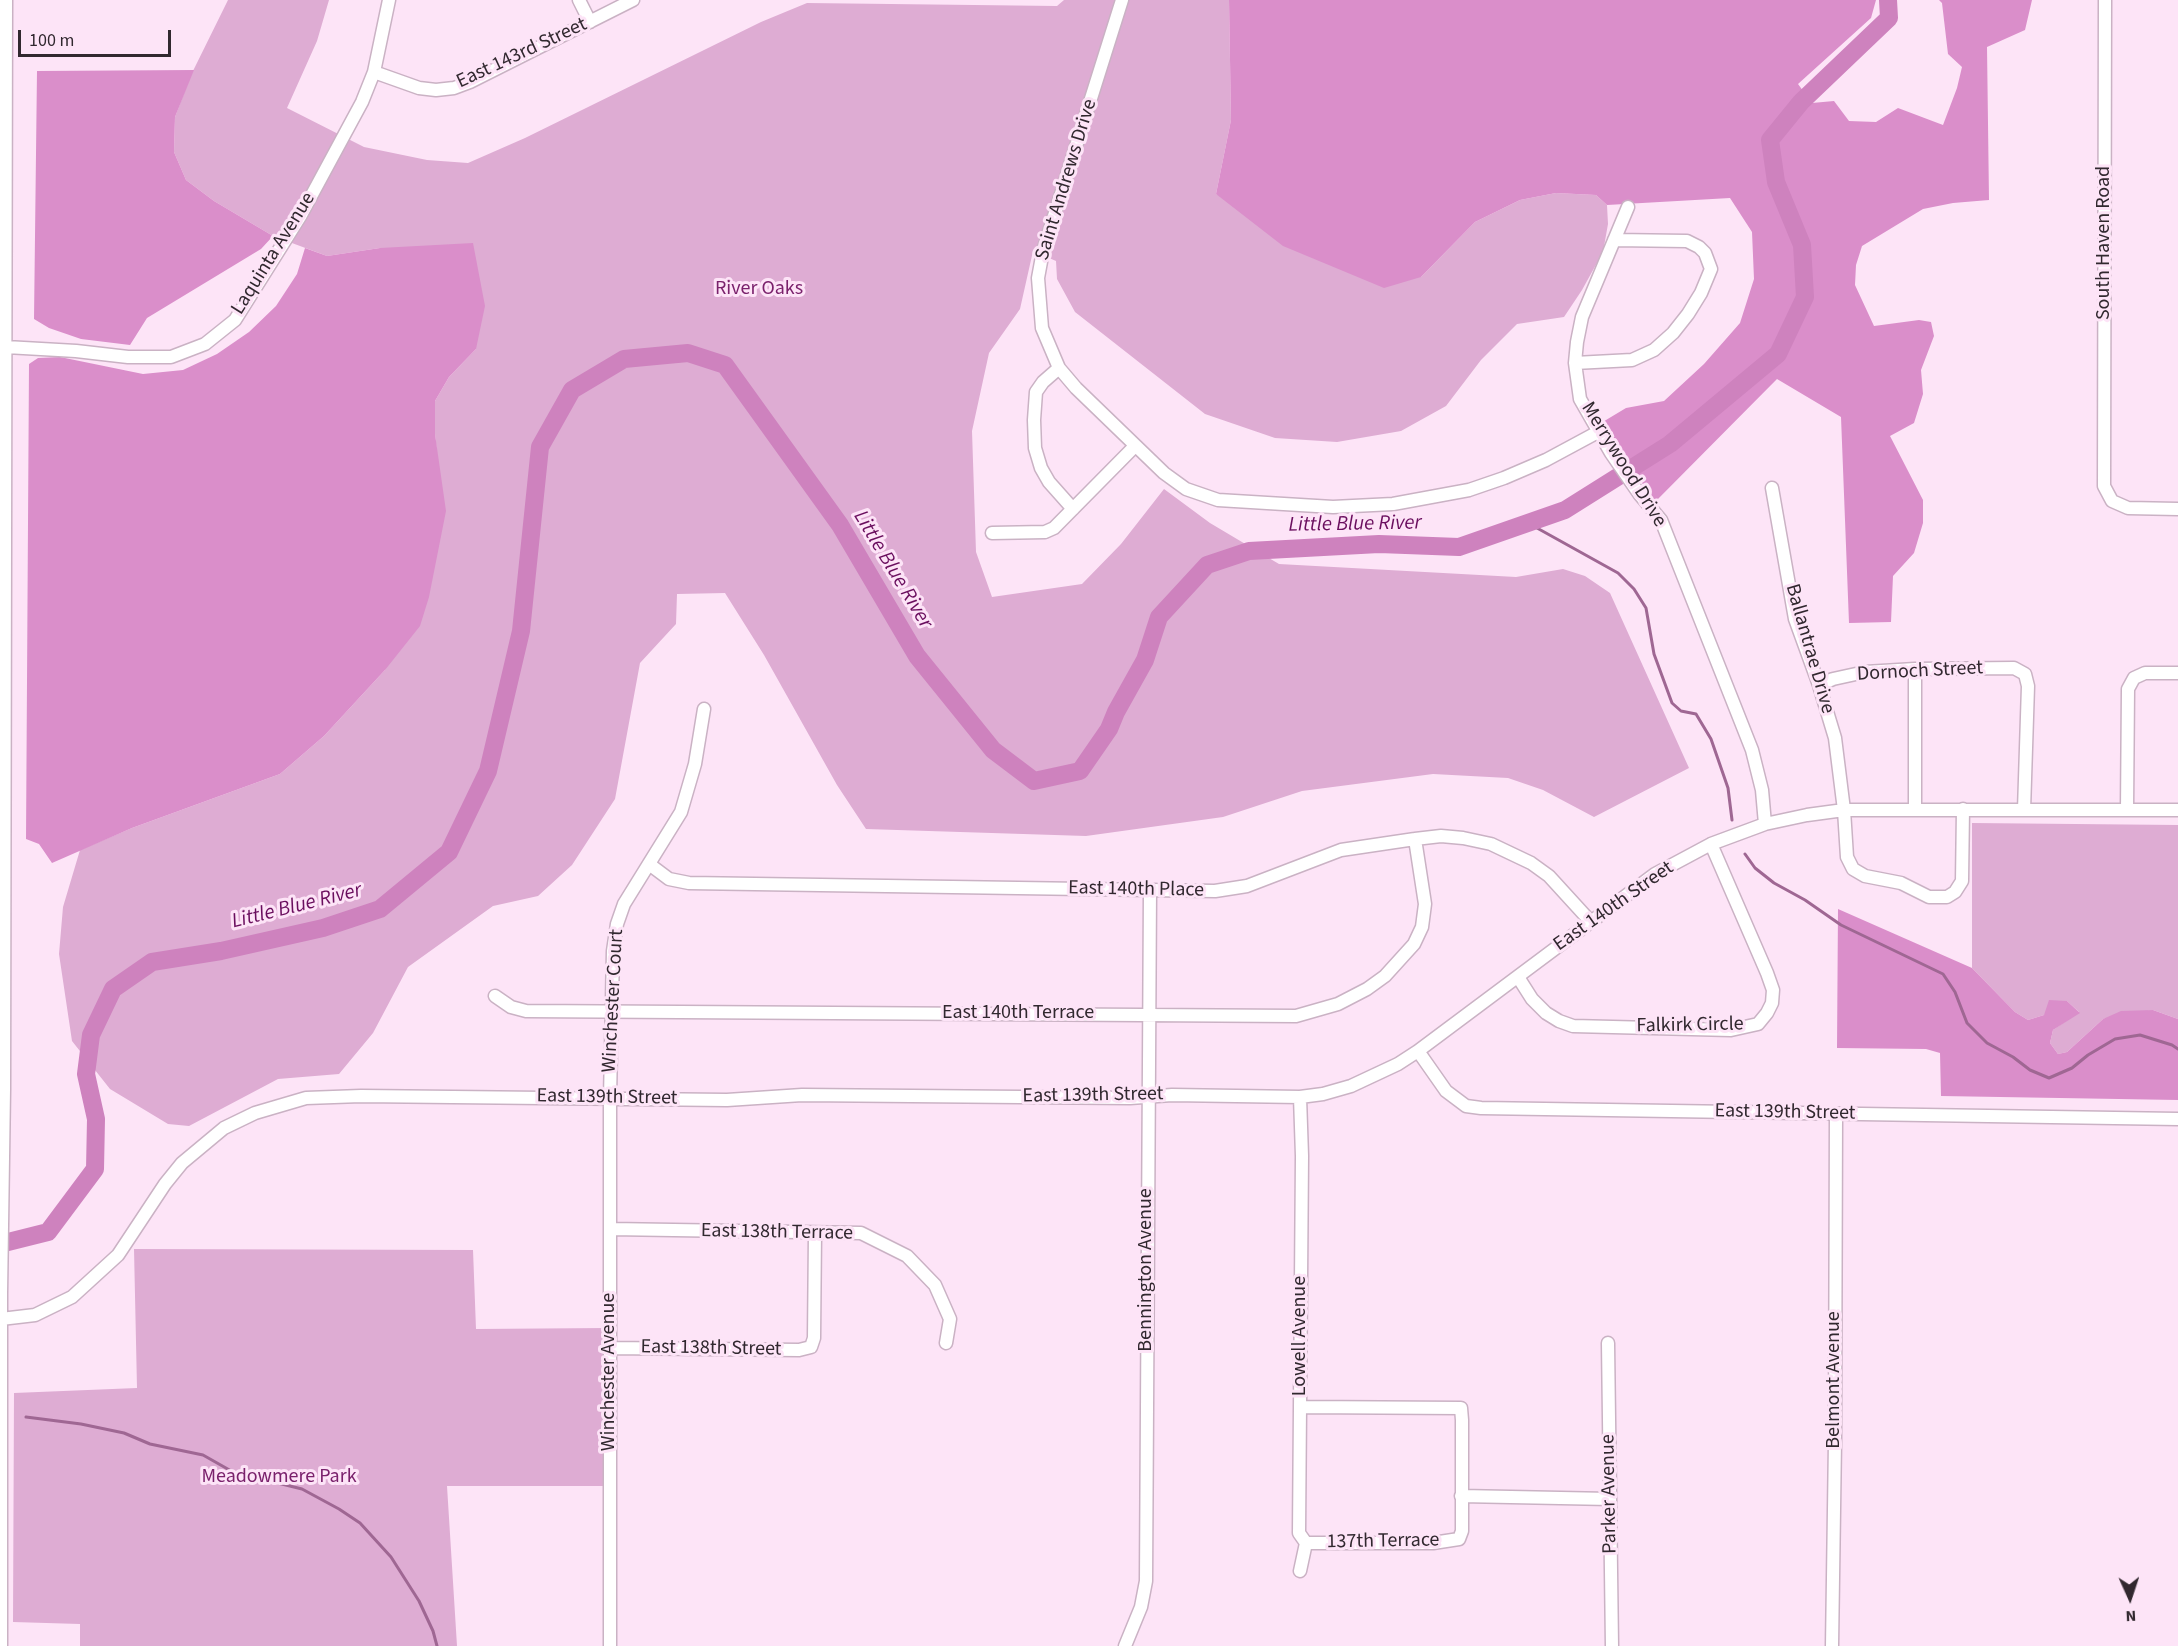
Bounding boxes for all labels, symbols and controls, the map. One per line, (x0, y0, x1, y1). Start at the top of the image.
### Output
street label: East 143rd Street (453, 13, 591, 95)
scale bar (21, 18, 174, 56)
text: 100 m (29, 28, 74, 53)
street label: Saint Andrews Drive (1031, 97, 1103, 263)
street label: South Haven Road (2093, 166, 2117, 320)
street label: Laquinta Avenue (227, 188, 321, 320)
park label: River Oaks (715, 278, 803, 302)
street label: Merrywood Drive (1575, 398, 1671, 532)
water label: Little Blue River (847, 506, 937, 634)
water label: Little Blue River (1288, 511, 1422, 539)
street label: Ballantrae Drive (1779, 581, 1839, 717)
street label: Dornoch Street (1856, 657, 1984, 687)
street label: East 140th Street (1549, 857, 1679, 957)
street label: East 140th Place (1068, 877, 1204, 903)
water label: Little Blue River (229, 879, 365, 935)
street label: Winchester Court (598, 929, 630, 1073)
street label: East 140th Terrace (942, 1002, 1094, 1026)
street label: Falkirk Circle (1636, 1013, 1744, 1039)
street label: East 139th Street (1022, 1083, 1164, 1109)
street label: East 139th Street (536, 1085, 678, 1111)
street label: East 139th Street (1714, 1100, 1856, 1126)
street label: Bennington Avenue (1135, 1188, 1159, 1352)
street label: East 138th Terrace (701, 1220, 853, 1246)
street label: Lowell Avenue (1289, 1276, 1313, 1396)
street label: Winchester Avenue (598, 1293, 622, 1451)
street label: Belmont Avenue (1823, 1311, 1847, 1449)
street label: East 138th Street (640, 1336, 782, 1362)
street label: Parker Avenue (1597, 1434, 1623, 1554)
park label: Meadowmere Park (201, 1466, 357, 1490)
street label: 137th Terrace (1326, 1529, 1440, 1555)
north arrow (2100, 1568, 2160, 1628)
text: N (2125, 1605, 2137, 1627)

